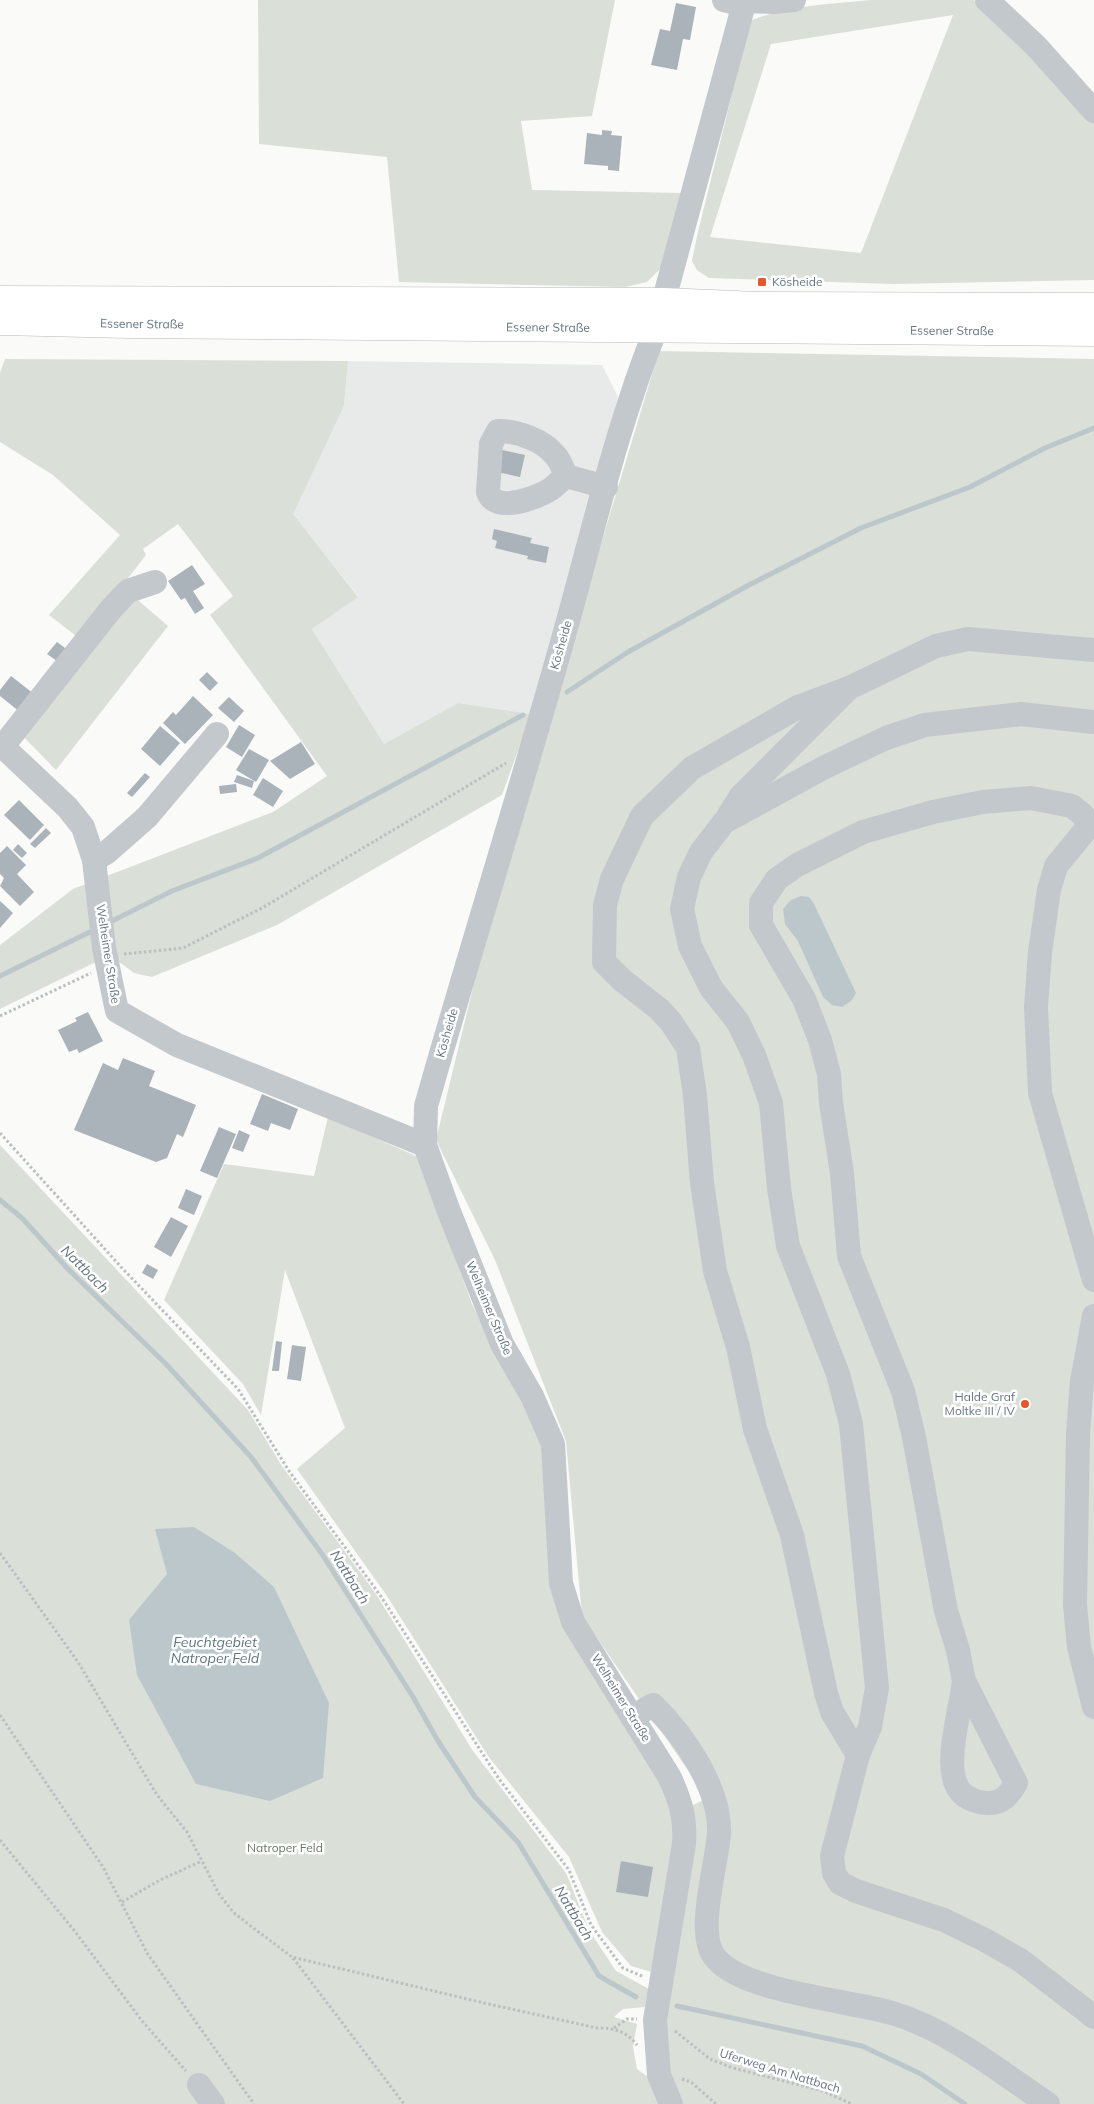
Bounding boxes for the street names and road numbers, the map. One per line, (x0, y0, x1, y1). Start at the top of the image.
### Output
street label: Essener Straße (100, 315, 184, 331)
street label: Essener Straße (506, 319, 590, 335)
street label: Essener Straße (910, 322, 994, 338)
street label: Kösheide (546, 619, 575, 671)
street label: Welheimer Straße (93, 903, 124, 1005)
street label: Kösheide (432, 1007, 461, 1059)
street label: Welheimer Straße (463, 1259, 516, 1357)
street label: Welheimer Straße (588, 1651, 654, 1744)
street label: Uferweg Am Nattbach (718, 2045, 842, 2096)

